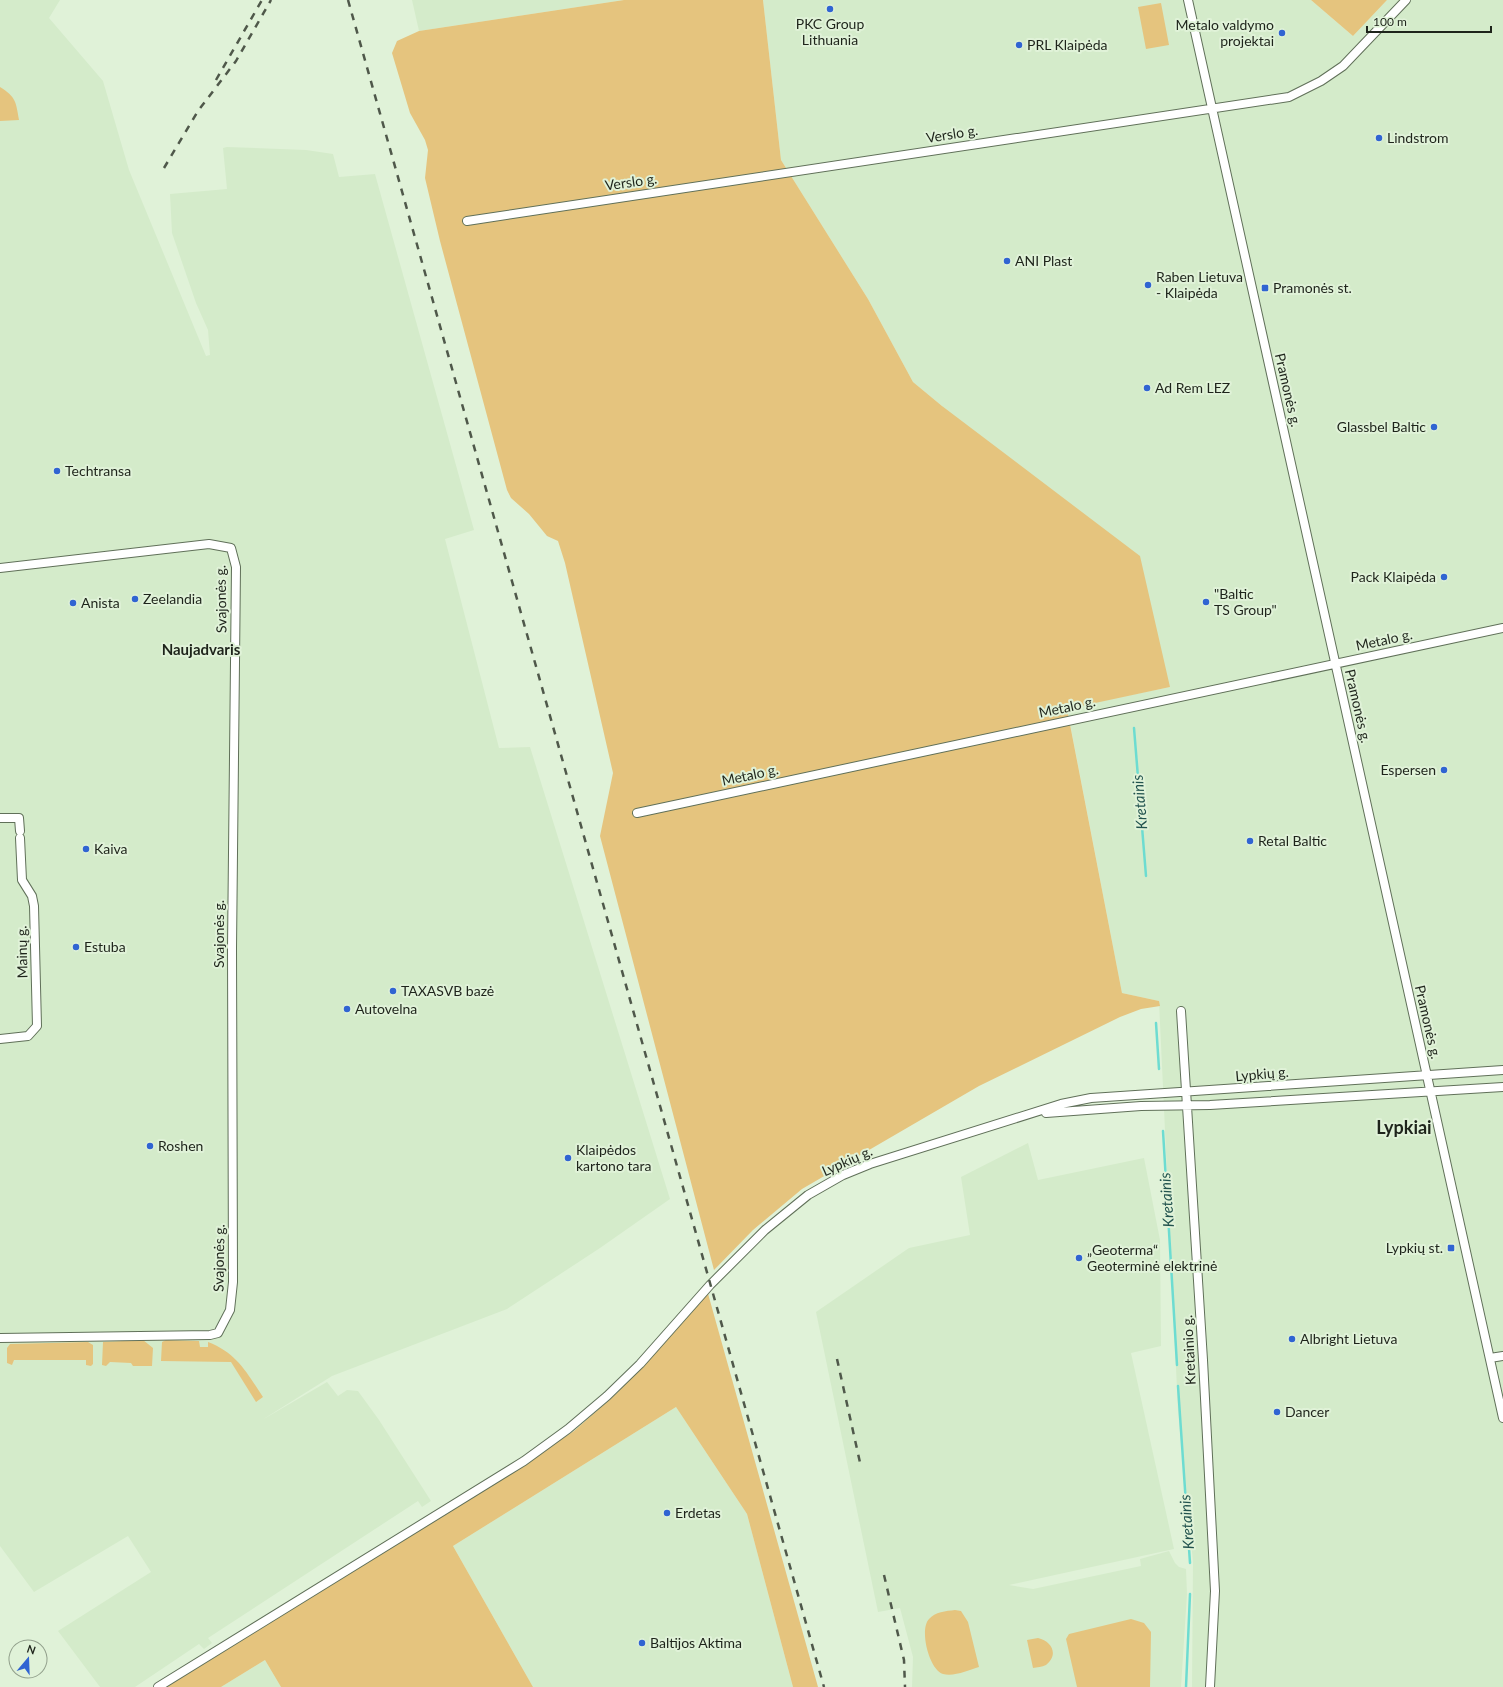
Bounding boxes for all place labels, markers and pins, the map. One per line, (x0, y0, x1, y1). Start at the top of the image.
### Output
marker: PKC Group Lithuania (825, 4, 835, 14)
place label: PKC Group Lithuania (796, 15, 864, 48)
place label: Metalo valdymo projektai (1176, 16, 1274, 49)
marker: Metalo valdymo projektai (1277, 28, 1287, 38)
place label: PRL Klaipėda (1027, 36, 1108, 53)
marker: PRL Klaipėda (1014, 40, 1024, 50)
place label: Lindstrom (1387, 129, 1449, 146)
marker: Lindstrom (1374, 133, 1384, 143)
place label: ANI Plast (1015, 252, 1072, 269)
marker: ANI Plast (1002, 256, 1012, 266)
place label: Raben Lietuva - Klaipėda (1156, 268, 1243, 301)
place label: Pramonės st. (1273, 279, 1352, 296)
marker: Raben Lietuva - Klaipėda (1143, 280, 1153, 290)
marker: Pramonės st. (1260, 283, 1270, 293)
place label: Ad Rem LEZ (1155, 379, 1230, 396)
marker: Ad Rem LEZ (1142, 383, 1152, 393)
place label: Glassbel Baltic (1337, 418, 1426, 435)
marker: Glassbel Baltic (1429, 422, 1439, 432)
place label: Techtransa (65, 462, 131, 479)
marker: Techtransa (52, 466, 62, 476)
place label: Pack Klaipėda (1351, 568, 1436, 585)
marker: Pack Klaipėda (1439, 572, 1449, 582)
place label: "Baltic TS Group" (1214, 585, 1277, 618)
place label: Zeelandia (143, 590, 202, 607)
place label: Anista (81, 594, 120, 611)
marker: Zeelandia (130, 594, 140, 604)
marker: "Baltic TS Group" (1201, 597, 1211, 607)
marker: Anista (68, 598, 78, 608)
place label: Espersen (1380, 761, 1436, 778)
marker: Espersen (1439, 765, 1449, 775)
place label: Retal Baltic (1258, 832, 1327, 849)
marker: Retal Baltic (1245, 836, 1255, 846)
place label: Kaiva (94, 840, 128, 857)
marker: Kaiva (81, 844, 91, 854)
place label: Estuba (84, 938, 126, 955)
marker: Estuba (71, 942, 81, 952)
place label: TAXASVB bazė (401, 982, 494, 999)
marker: TAXASVB bazė (388, 986, 398, 996)
place label: Autovelna (355, 1000, 417, 1017)
marker: Autovelna (342, 1004, 352, 1014)
place label: Roshen (158, 1137, 203, 1154)
marker: Roshen (145, 1141, 155, 1151)
place label: Klaipėdos kartono tara (576, 1141, 651, 1174)
marker: Klaipėdos kartono tara (563, 1153, 573, 1163)
place label: Lypkių st. (1386, 1239, 1443, 1256)
place label: „Geoterma“ Geoterminė elektrinė (1087, 1241, 1217, 1274)
marker: Lypkių st. (1446, 1243, 1456, 1253)
marker: „Geoterma“ Geoterminė elektrinė (1074, 1253, 1084, 1263)
place label: Albright Lietuva (1300, 1330, 1397, 1347)
marker: Albright Lietuva (1287, 1334, 1297, 1344)
place label: Dancer (1285, 1403, 1329, 1420)
marker: Dancer (1272, 1407, 1282, 1417)
place label: Erdetas (675, 1504, 721, 1521)
marker: Erdetas (662, 1508, 672, 1518)
place label: Baltijos Aktima (650, 1634, 742, 1651)
marker: Baltijos Aktima (637, 1638, 647, 1648)

